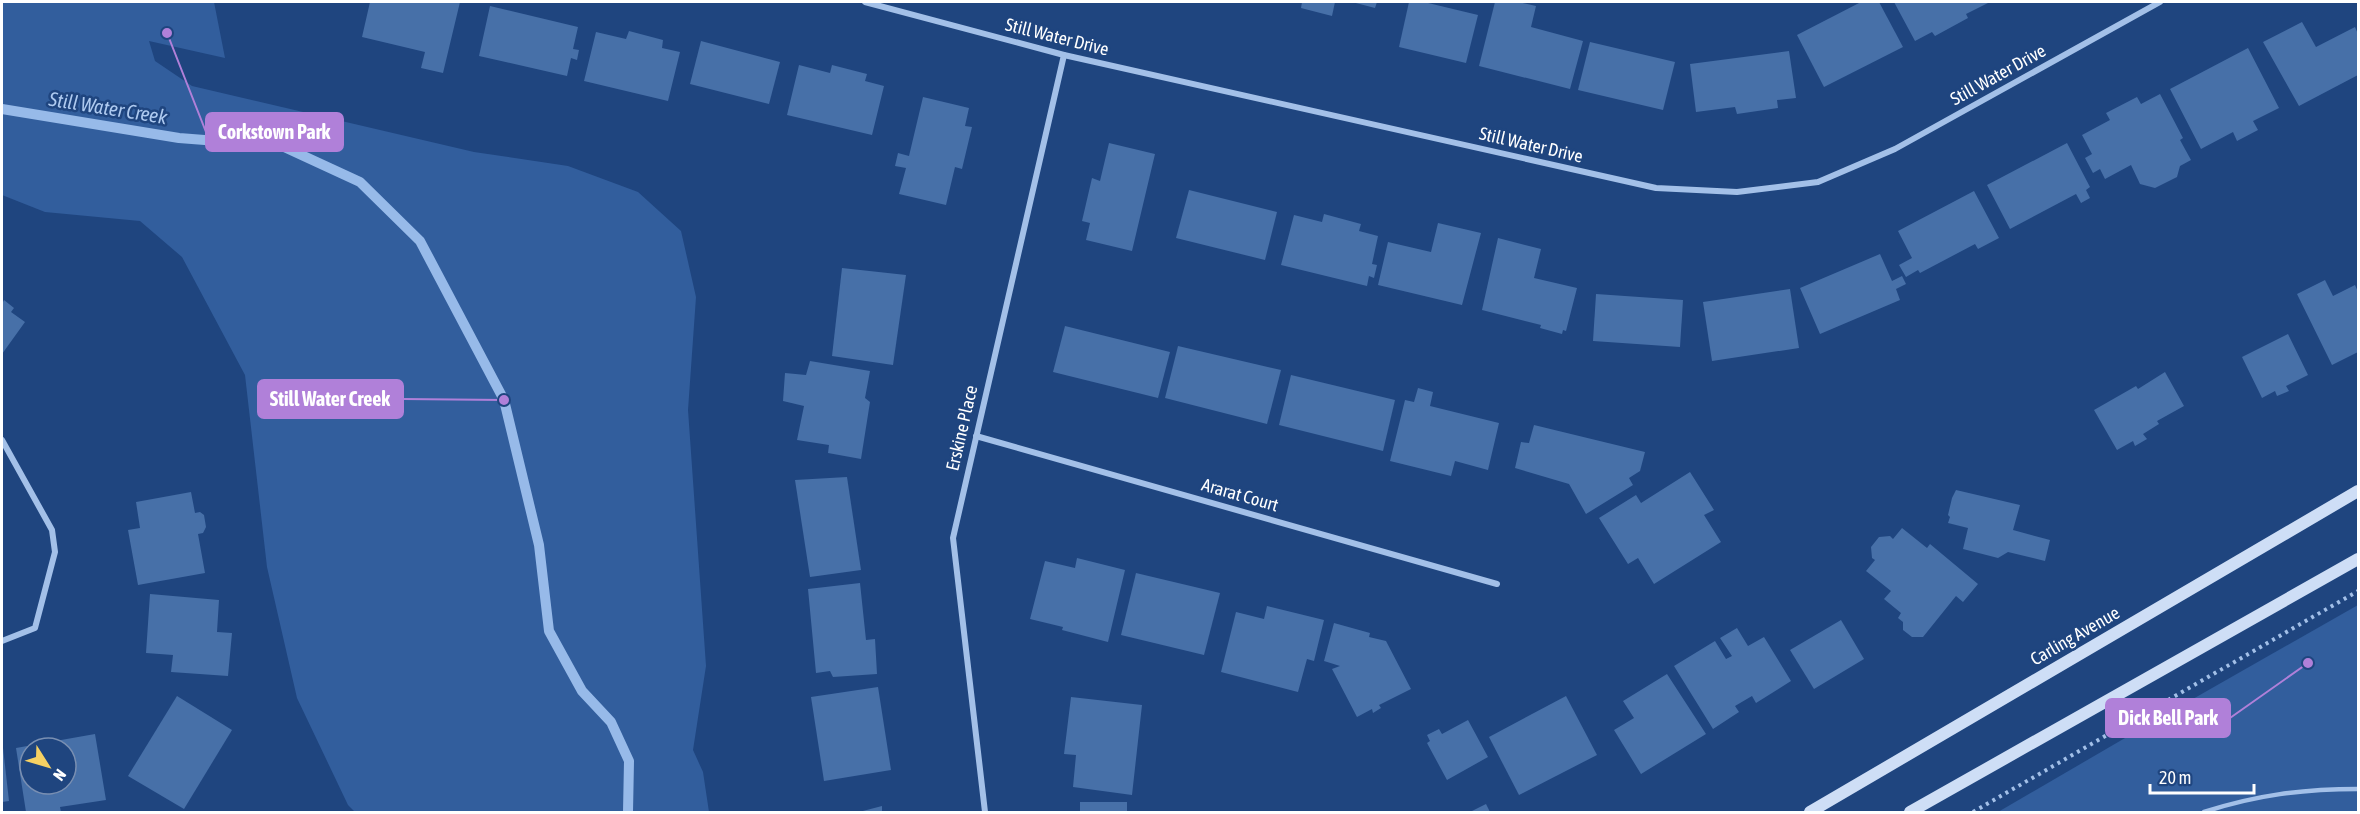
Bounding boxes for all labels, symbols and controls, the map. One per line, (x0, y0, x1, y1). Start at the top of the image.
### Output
street label: Still Water Drive (1003, 14, 1111, 59)
street label: Still Water Drive (1946, 40, 2049, 109)
water label: Still Water Creek (46, 87, 169, 128)
callout: Corkstown Park (206, 113, 343, 151)
text: Corkstown Park (218, 120, 331, 143)
street label: Still Water Drive (1477, 122, 1585, 167)
callout: Still Water Creek (258, 380, 403, 418)
street label: Erskine Place (941, 383, 982, 473)
text: Still Water Creek (270, 387, 390, 410)
street label: Ararat Court (1199, 474, 1281, 515)
street label: Carling Avenue (2026, 602, 2123, 670)
callout: Dick Bell Park (2106, 699, 2230, 737)
text: Dick Bell Park (2118, 706, 2218, 729)
north arrow (18, 736, 78, 796)
scale bar (2150, 757, 2254, 795)
text: N (50, 766, 70, 784)
text: 20 m (2159, 767, 2191, 788)

